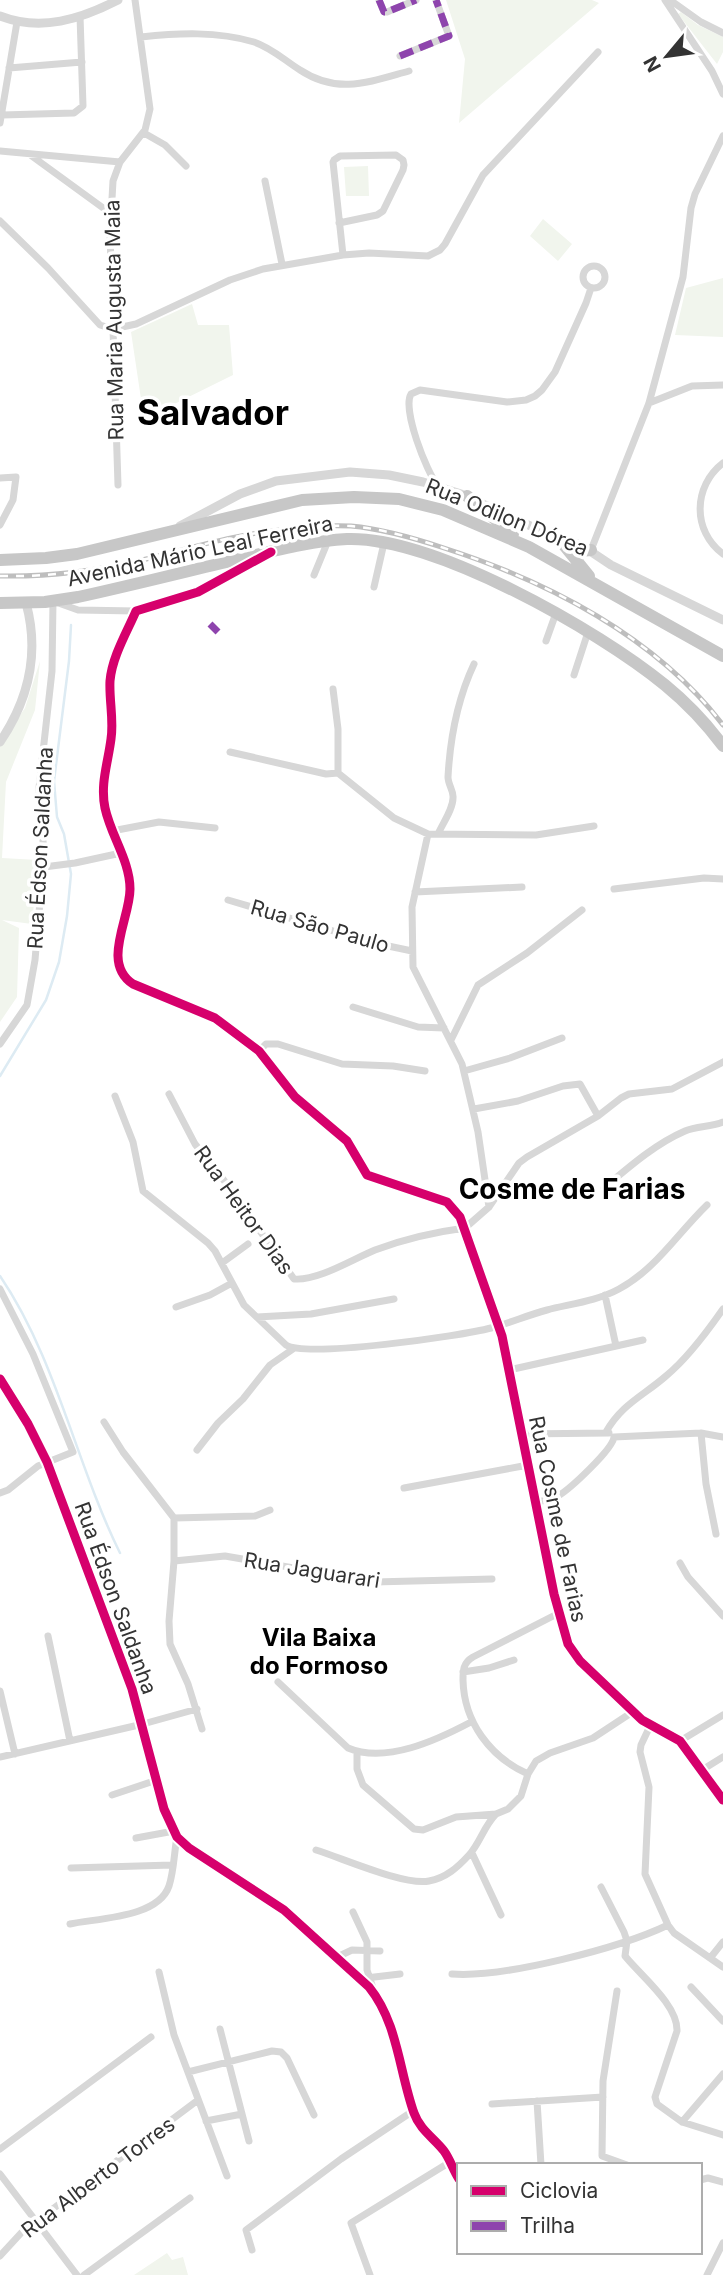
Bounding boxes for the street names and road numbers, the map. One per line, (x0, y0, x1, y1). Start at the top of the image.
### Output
street label: Rua Maria Augusta Maia (99, 199, 129, 441)
street label: Rua Odilon Dórea (422, 473, 592, 561)
street label: Avenida Mário Leal Ferreira (65, 511, 335, 591)
street label: Rua Édson Saldanha (21, 746, 58, 950)
street label: Rua São Paulo (248, 894, 392, 958)
street label: Rua Heitor Dias (189, 1141, 299, 1279)
street label: Rua Cosme de Farias (524, 1414, 592, 1624)
street label: Rua Édson Saldanha (70, 1498, 163, 1698)
street label: Rua Jaguarari (242, 1547, 382, 1593)
street label: Rua Alberto Torres (16, 2111, 180, 2243)

